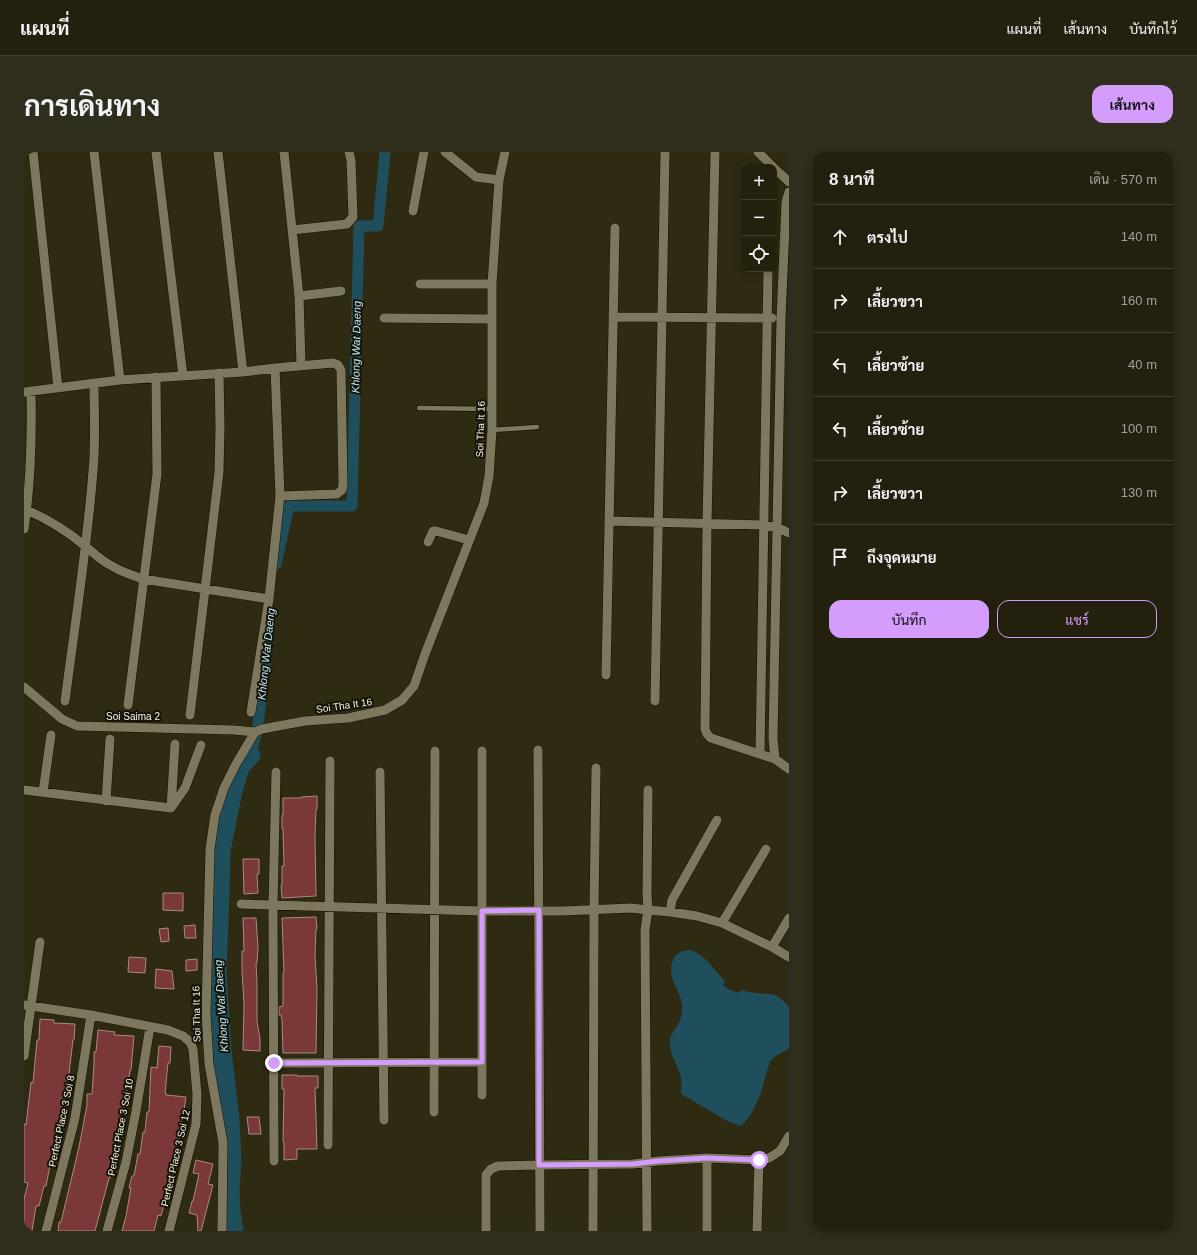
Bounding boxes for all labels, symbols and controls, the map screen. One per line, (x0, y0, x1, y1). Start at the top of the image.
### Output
text: แผนที่ (20, 18, 69, 39)
text: แผนที่ (1006, 21, 1041, 37)
text: เส้นทาง (1063, 21, 1107, 37)
text: บันทึกไว้ (1129, 21, 1177, 37)
button: เส้นทาง (1092, 85, 1173, 123)
text: การเดินทาง (24, 91, 160, 122)
map controls (741, 164, 777, 272)
button: + (741, 164, 777, 200)
text: 8 นาที (829, 170, 874, 189)
text: เดิน · 570 m (1089, 172, 1157, 187)
button: − (741, 200, 777, 236)
icon: ahead (829, 226, 851, 248)
text: ตรงไป (867, 229, 908, 246)
text: 140 m (1121, 229, 1157, 244)
button: locate (741, 236, 777, 272)
icon: right (829, 290, 851, 312)
text: เลี้ยวขวา (867, 293, 923, 310)
text: 160 m (1121, 293, 1157, 308)
water label: Khlong Wat Daeng (349, 300, 363, 393)
icon: left (829, 354, 851, 376)
text: เลี้ยวซ้าย (867, 357, 924, 374)
text: 40 m (1128, 357, 1157, 372)
street label: Soi Tha It 16 (474, 400, 487, 457)
icon: left (829, 418, 851, 440)
text: เลี้ยวซ้าย (867, 421, 924, 438)
text: 100 m (1121, 421, 1157, 436)
icon: right (829, 482, 851, 504)
text: เลี้ยวขวา (867, 485, 923, 502)
text: 130 m (1121, 485, 1157, 500)
icon: arrive (829, 546, 851, 568)
text: ถึงจุดหมาย (867, 549, 937, 566)
button: บันทึก (829, 600, 989, 638)
button: แชร์ (997, 600, 1157, 638)
water label: Khlong Wat Daeng (255, 607, 277, 700)
street label: Soi Tha It 16 (315, 696, 373, 715)
street label: Soi Saima 2 (106, 711, 160, 722)
water label: Khlong Wat Daeng (212, 959, 230, 1052)
street label: Soi Tha It 16 (191, 985, 202, 1042)
route end (265, 1054, 283, 1072)
street label: Perfect Place 3 Soi 8 (46, 1074, 77, 1168)
street label: Perfect Place 3 Soi 10 (106, 1077, 135, 1177)
street label: Perfect Place 3 Soi 12 (159, 1108, 192, 1208)
route start (750, 1151, 768, 1169)

